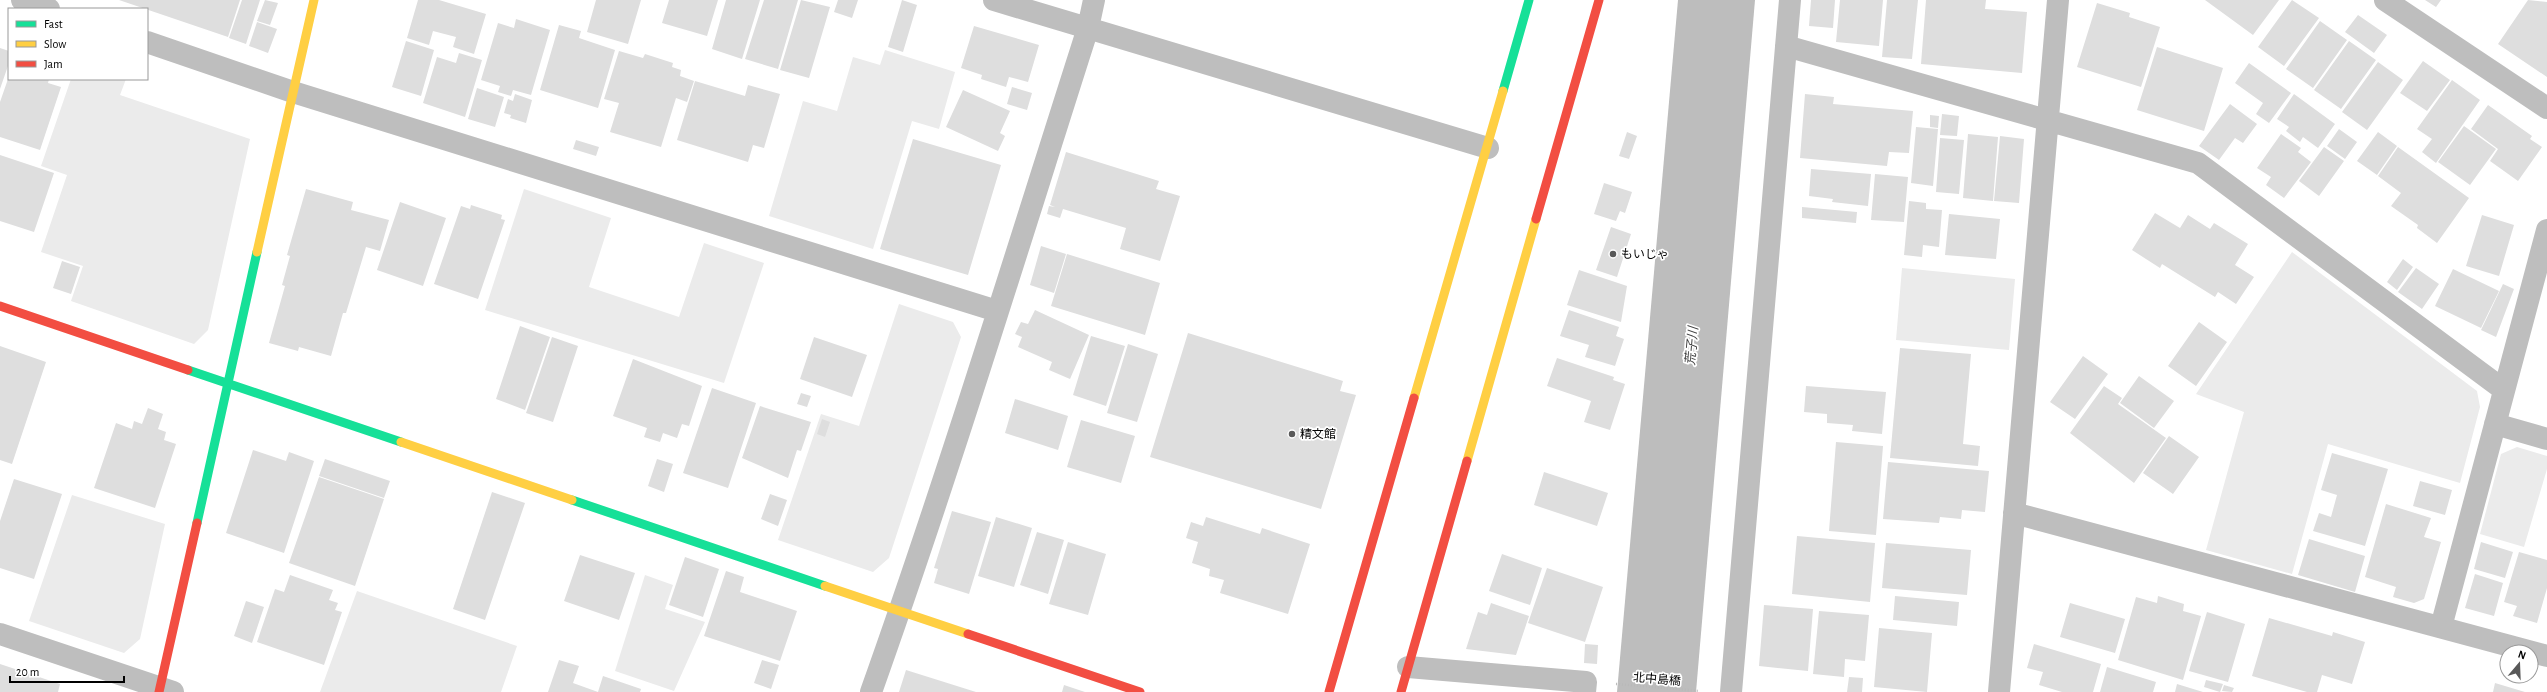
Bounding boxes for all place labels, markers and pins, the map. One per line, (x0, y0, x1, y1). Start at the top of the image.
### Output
place label: もいじゃ (1621, 247, 1669, 260)
marker: もいじゃ (1608, 249, 1618, 259)
place label: 精文館 (1300, 427, 1336, 440)
marker: 精文館 (1287, 429, 1297, 439)

